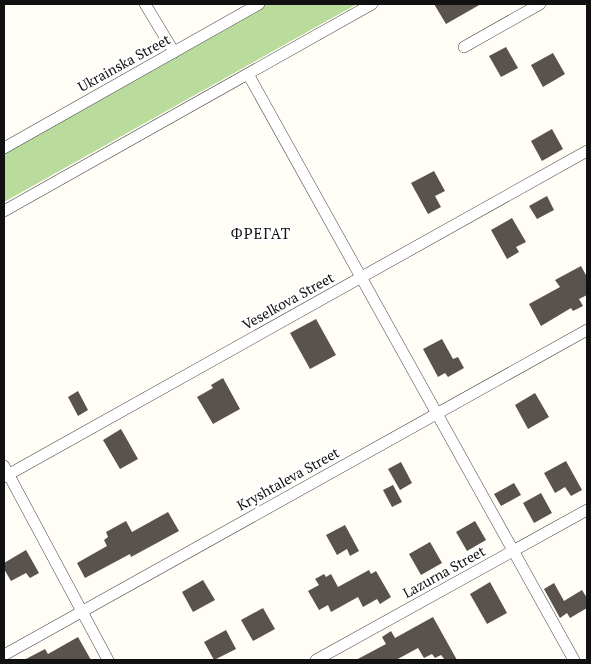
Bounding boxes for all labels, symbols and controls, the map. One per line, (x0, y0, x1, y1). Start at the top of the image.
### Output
street label: Ukrainska Street (74, 29, 174, 96)
district label: ФРЕГАТ (231, 223, 291, 243)
street label: Veselkova Street (238, 267, 338, 334)
street label: Kryshtaleva Street (233, 442, 343, 515)
street label: Lazurna Street (399, 541, 489, 602)

